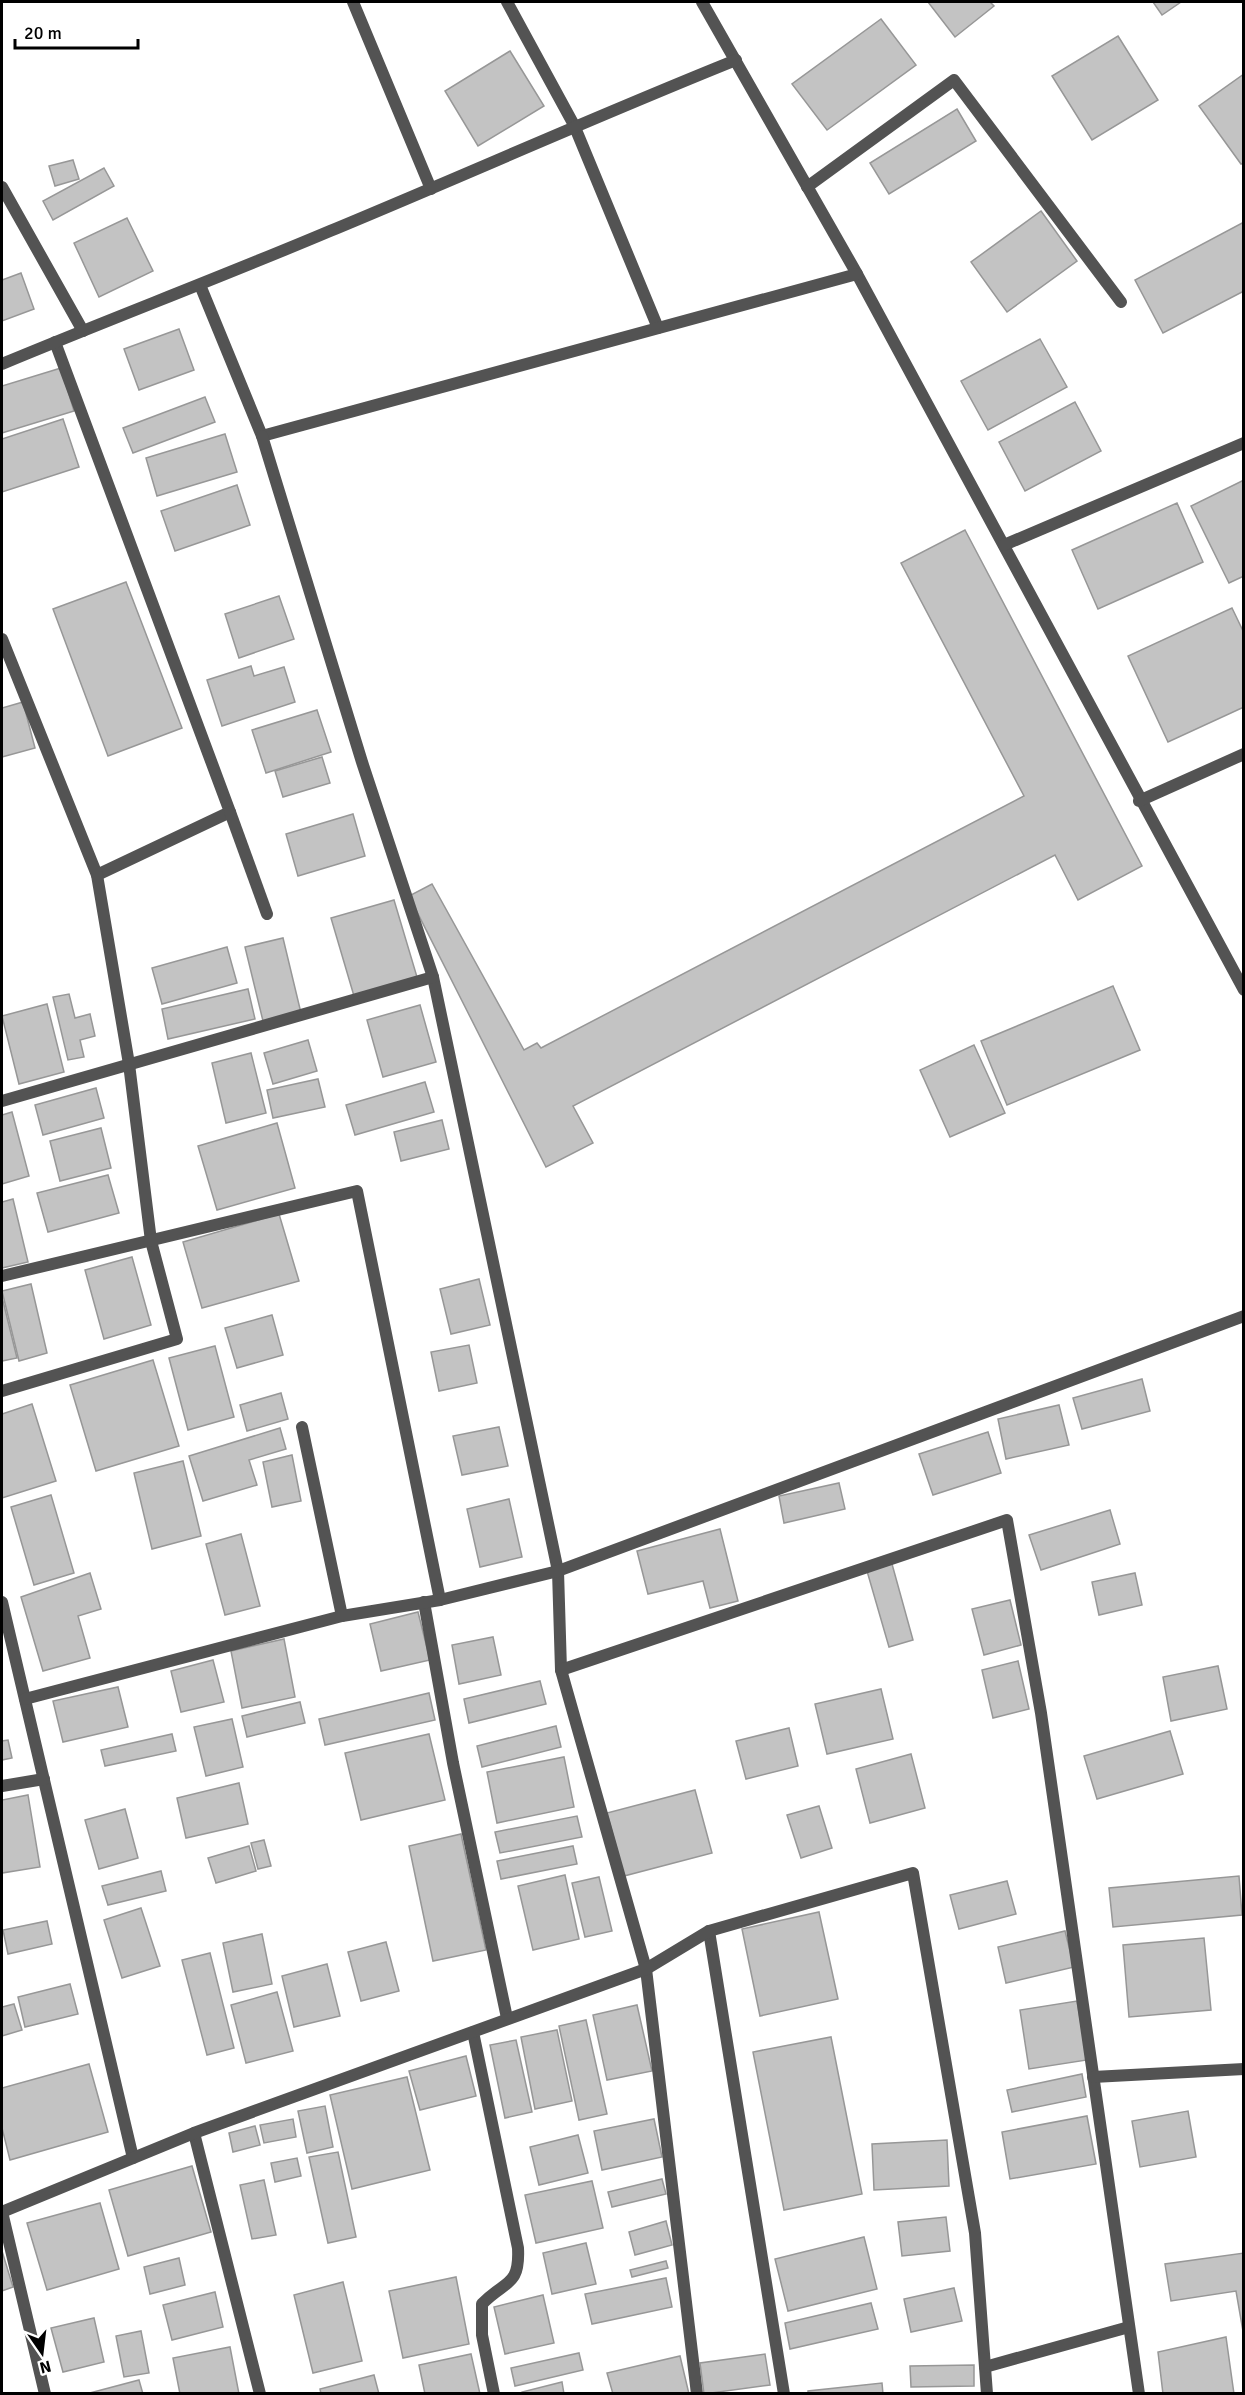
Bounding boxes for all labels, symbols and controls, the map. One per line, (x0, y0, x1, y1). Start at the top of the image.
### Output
scale bar (15, 12, 138, 50)
text: 20 m (24, 22, 62, 44)
north arrow (12, 2323, 72, 2383)
text: N (38, 2356, 53, 2378)

